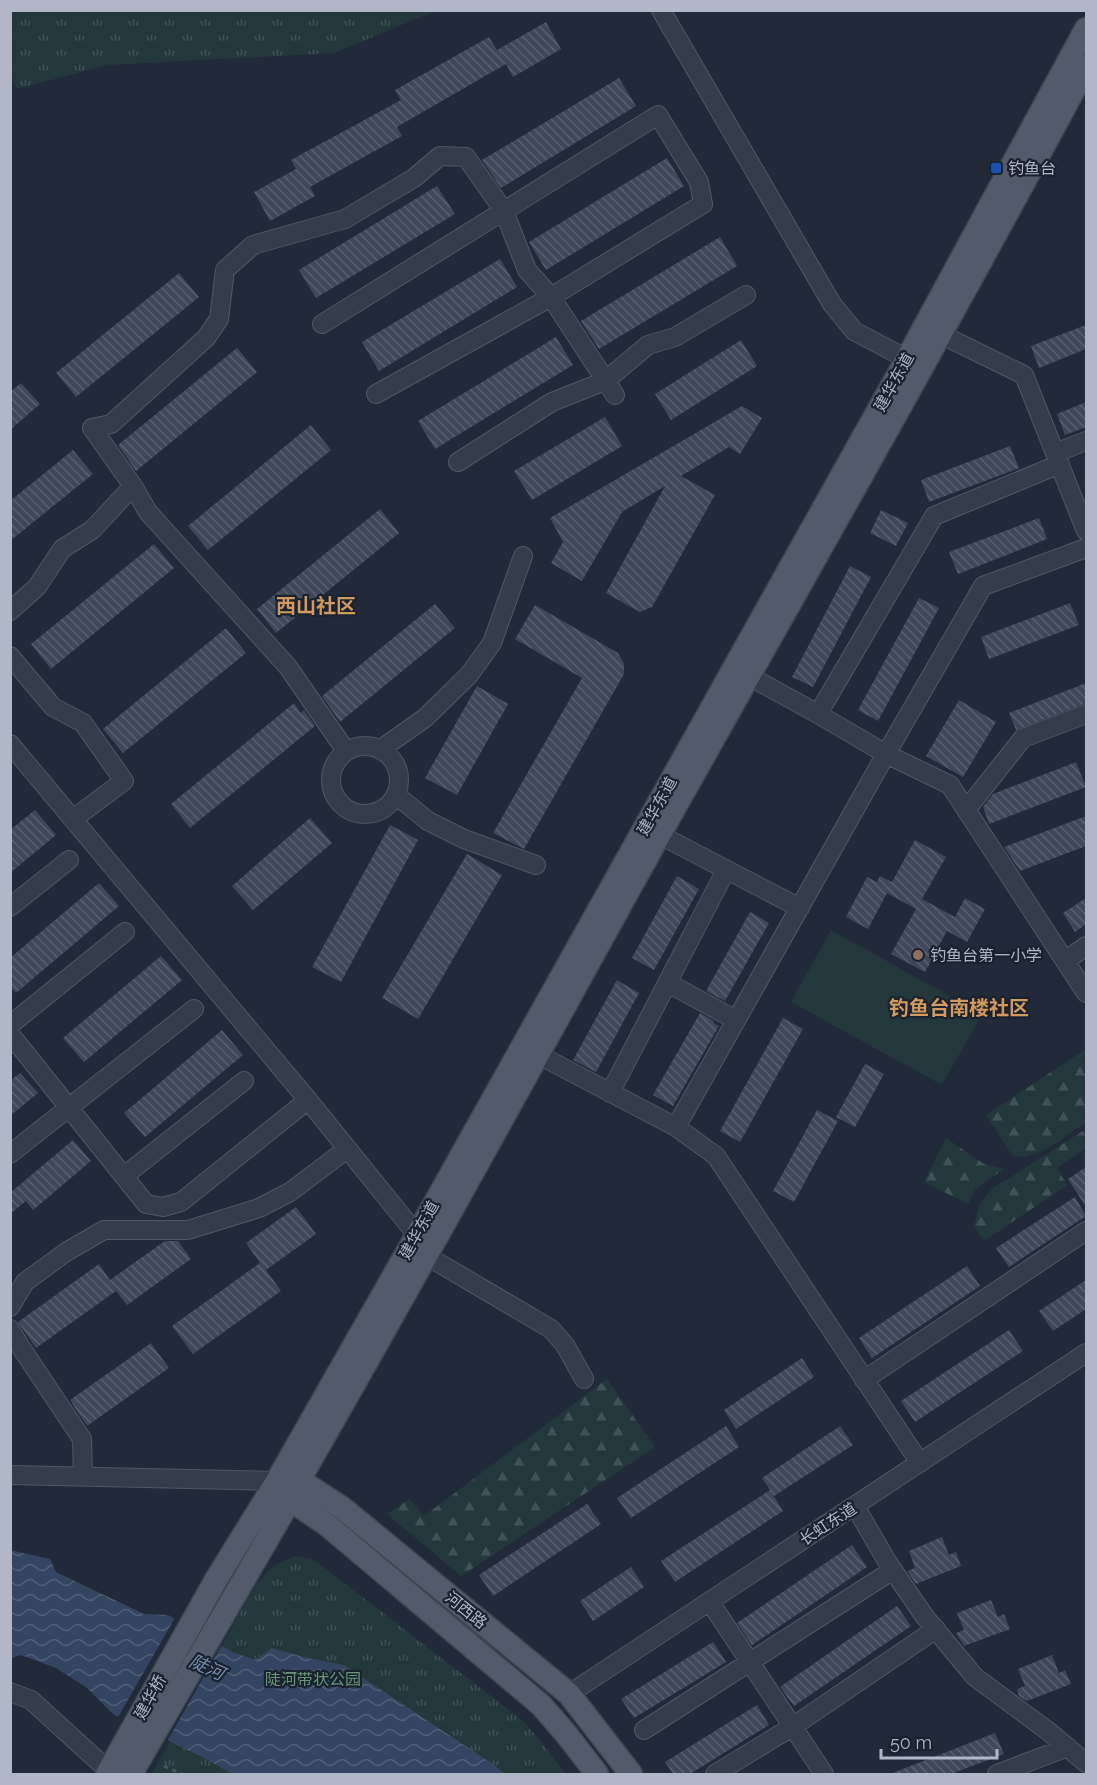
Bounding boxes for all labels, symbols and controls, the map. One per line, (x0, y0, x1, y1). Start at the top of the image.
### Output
place label: 钓鱼台 (1008, 159, 1056, 178)
marker: 钓鱼台 (989, 161, 1003, 175)
street label: 建华东道 (870, 349, 918, 415)
district label: 西山社区 (276, 594, 356, 618)
street label: 建华东道 (633, 773, 681, 839)
place label: 钓鱼台第一小学 (930, 946, 1042, 965)
marker: 钓鱼台第一小学 (911, 948, 925, 962)
district label: 钓鱼台南楼社区 (889, 996, 1029, 1020)
street label: 建华东道 (395, 1197, 443, 1263)
street label: 长虹东道 (796, 1499, 860, 1549)
street label: 河西路 (441, 1588, 491, 1632)
water label: 陡河 (186, 1650, 230, 1685)
park label: 陡河带状公园 (265, 1670, 361, 1689)
street label: 建华桥 (130, 1671, 170, 1723)
scale bar (881, 1722, 996, 1760)
text: 50 m (890, 1732, 932, 1753)

